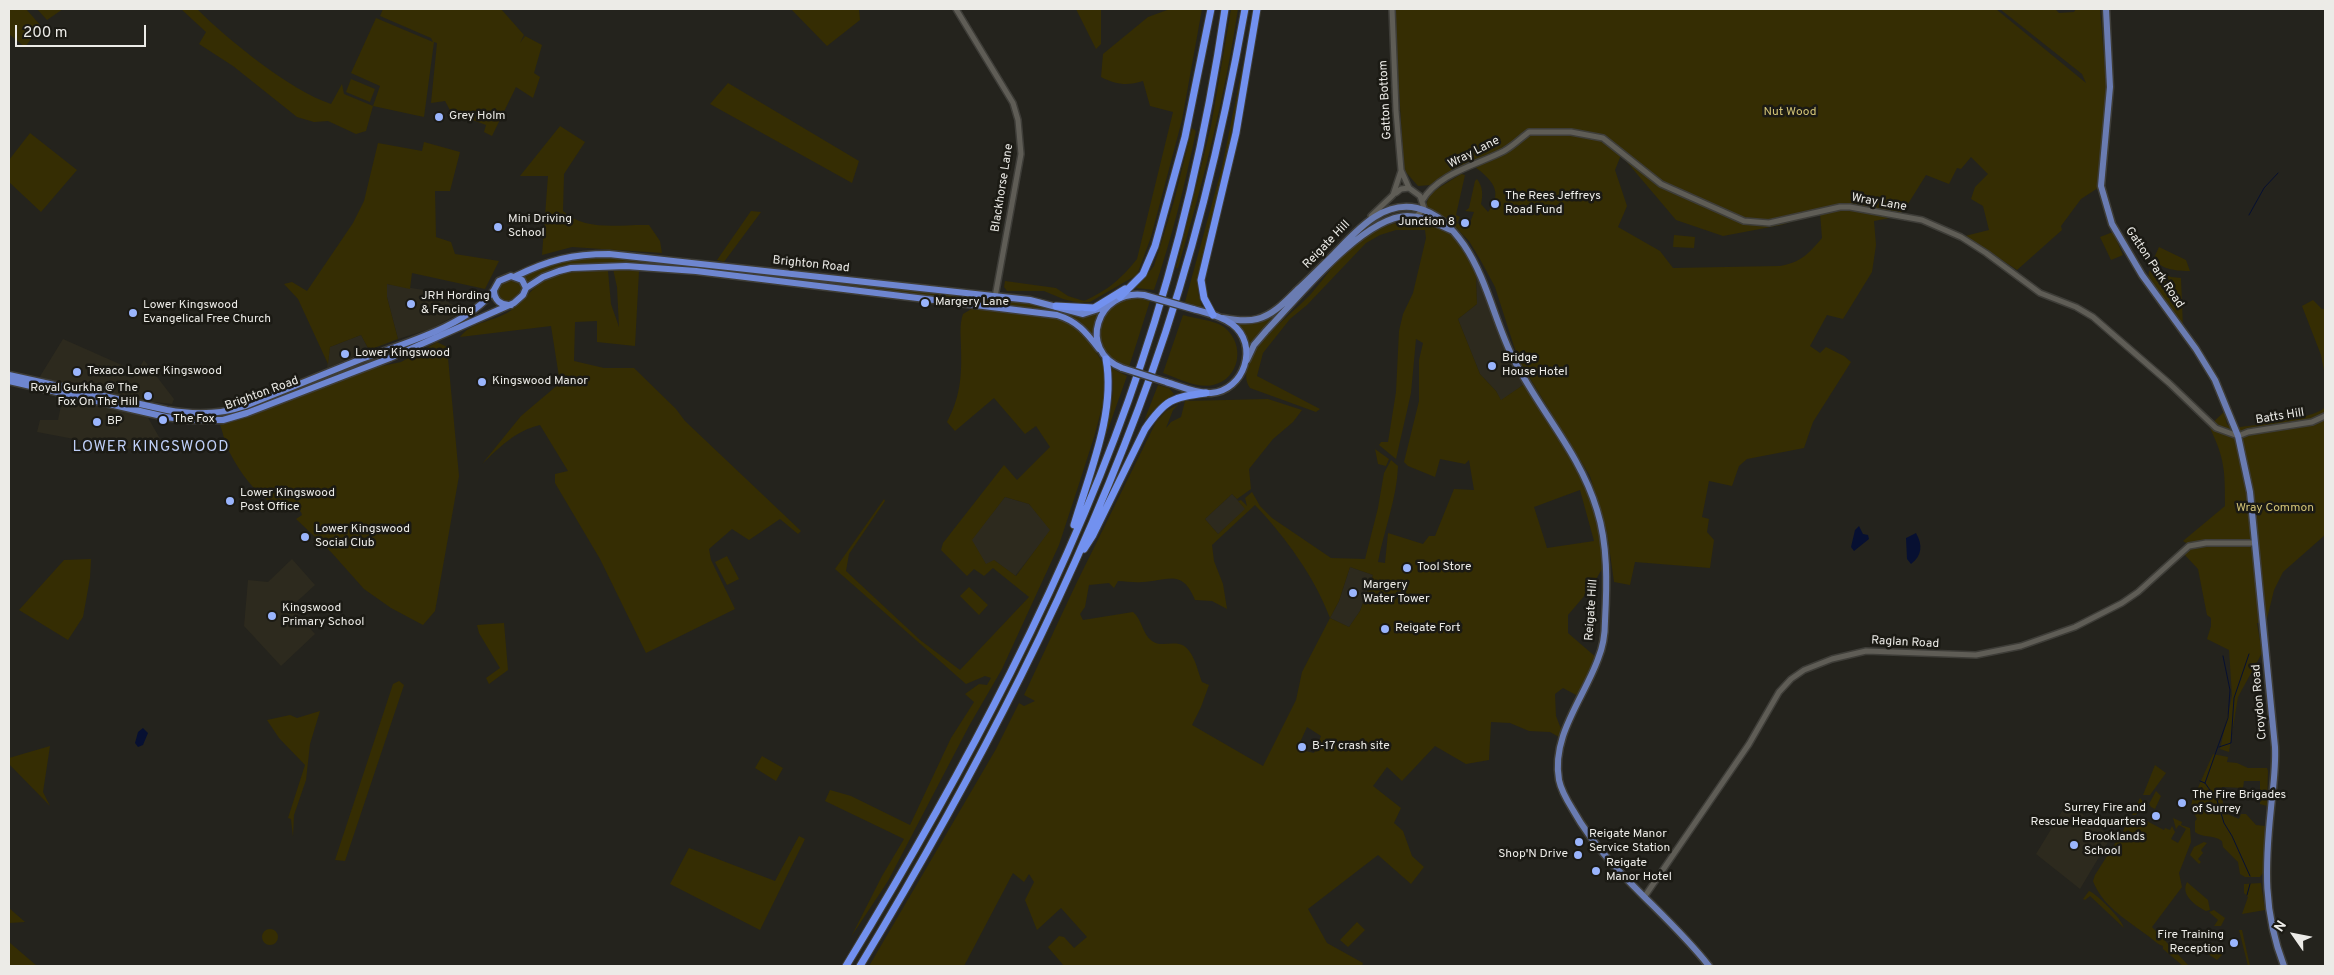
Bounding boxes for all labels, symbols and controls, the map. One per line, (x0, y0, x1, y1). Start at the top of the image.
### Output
scale bar (18, 15, 149, 47)
text: 200 m (23, 24, 68, 43)
street label: Gatton Bottom (1377, 60, 1395, 140)
park label: Nut Wood (1764, 106, 1816, 120)
place label: Grey Holm (449, 110, 505, 124)
marker: Grey Holm (433, 111, 445, 123)
street label: Wray Lane (1446, 134, 1502, 172)
street label: Blackhorse Lane (989, 143, 1017, 233)
place label: The Rees Jeffreys Road Fund (1505, 190, 1601, 218)
street label: Wray Lane (1850, 191, 1908, 215)
marker: The Rees Jeffreys Road Fund (1489, 198, 1501, 210)
place label: Mini Driving School (508, 213, 572, 241)
place label: Junction 8 (1398, 216, 1455, 230)
marker: Junction 8 (1459, 217, 1471, 229)
street label: Reigate Hill (1300, 218, 1354, 272)
marker: Mini Driving School (492, 221, 504, 233)
street label: Gatton Park Road (2122, 225, 2186, 311)
street label: Brighton Road (772, 254, 850, 276)
place label: JRH Hording & Fencing (421, 290, 490, 318)
place label: Margery Lane (935, 296, 1009, 310)
marker: Margery Lane (919, 297, 931, 309)
marker: JRH Hording & Fencing (405, 298, 417, 310)
place label: Lower Kingswood Evangelical Free Church (143, 299, 271, 327)
marker: Lower Kingswood Evangelical Free Church (127, 307, 139, 319)
place label: Lower Kingswood (355, 347, 450, 361)
marker: Lower Kingswood (339, 348, 351, 360)
place label: Bridge House Hotel (1502, 352, 1568, 380)
marker: Bridge House Hotel (1486, 360, 1498, 372)
place label: Texaco Lower Kingswood (87, 365, 222, 379)
marker: Texaco Lower Kingswood (71, 366, 83, 378)
street label: Brighton Road (223, 374, 301, 414)
place label: Kingswood Manor (492, 375, 588, 389)
marker: Kingswood Manor (476, 376, 488, 388)
place label: Royal Gurkha @ The Fox On The Hill (30, 382, 138, 410)
marker: Royal Gurkha @ The Fox On The Hill (142, 390, 154, 402)
street label: Batts Hill (2255, 406, 2305, 428)
place label: The Fox (173, 413, 215, 427)
marker: The Fox (157, 414, 169, 426)
place label: BP (107, 415, 122, 429)
marker: BP (91, 416, 103, 428)
district label: LOWER KINGSWOOD (71, 439, 231, 457)
place label: Lower Kingswood Post Office (240, 487, 335, 515)
marker: Lower Kingswood Post Office (224, 495, 236, 507)
park label: Wray Common (2236, 502, 2314, 516)
place label: Lower Kingswood Social Club (315, 523, 410, 551)
marker: Lower Kingswood Social Club (299, 531, 311, 543)
place label: Tool Store (1417, 561, 1471, 575)
marker: Tool Store (1401, 562, 1413, 574)
place label: Margery Water Tower (1363, 579, 1430, 607)
street label: Reigate Hill (1583, 579, 1601, 641)
marker: Margery Water Tower (1347, 587, 1359, 599)
place label: Kingswood Primary School (282, 602, 364, 630)
marker: Kingswood Primary School (266, 610, 278, 622)
place label: Reigate Fort (1395, 622, 1461, 636)
marker: Reigate Fort (1379, 623, 1391, 635)
street label: Raglan Road (1871, 634, 1939, 652)
street label: Croydon Road (2250, 664, 2270, 740)
place label: B-17 crash site (1312, 740, 1390, 754)
marker: B-17 crash site (1296, 741, 1308, 753)
place label: The Fire Brigades of Surrey (2192, 789, 2286, 817)
marker: The Fire Brigades of Surrey (2176, 797, 2188, 809)
place label: Surrey Fire and Rescue Headquarters (2030, 802, 2146, 830)
marker: Surrey Fire and Rescue Headquarters (2150, 810, 2162, 822)
place label: Reigate Manor Service Station (1589, 828, 1670, 856)
place label: Brooklands School (2084, 831, 2145, 859)
marker: Reigate Manor Service Station (1573, 836, 1585, 848)
marker: Brooklands School (2068, 839, 2080, 851)
place label: Shop'N Drive (1498, 848, 1568, 862)
marker: Shop'N Drive (1572, 849, 1584, 861)
place label: Reigate Manor Hotel (1606, 857, 1672, 885)
marker: Reigate Manor Hotel (1590, 865, 1602, 877)
north arrow (2269, 910, 2319, 960)
text: N (2271, 918, 2291, 935)
place label: Fire Training Reception (2157, 929, 2224, 957)
marker: Fire Training Reception (2228, 937, 2240, 949)

